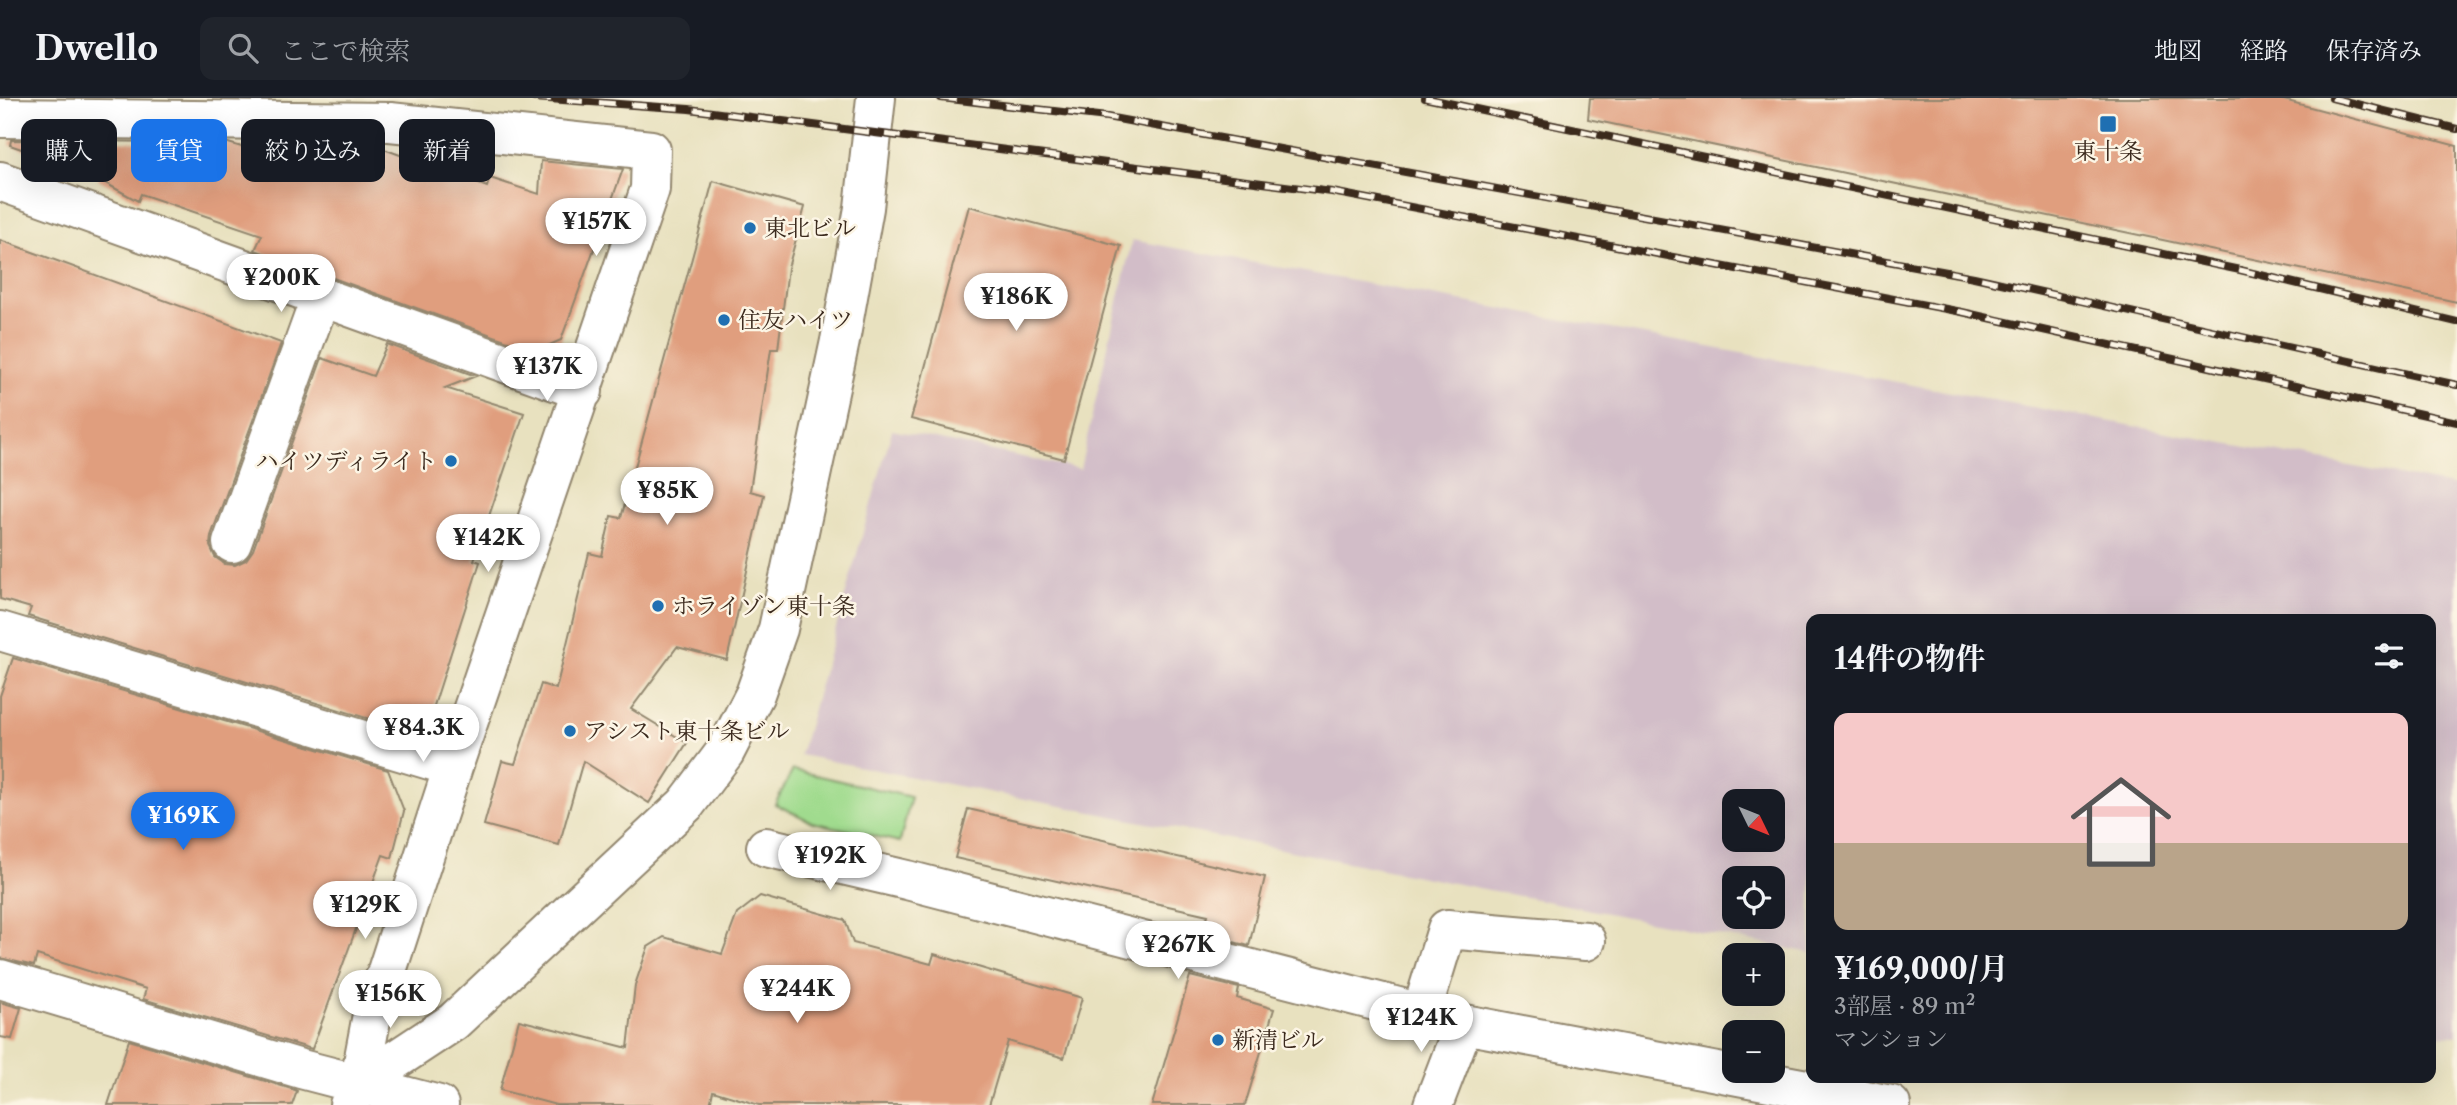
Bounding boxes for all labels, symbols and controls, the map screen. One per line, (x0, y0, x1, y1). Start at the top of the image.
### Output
search box (200, 17, 690, 80)
text: Dwello (35, 28, 158, 69)
icon: search (224, 29, 262, 67)
text: ここで検索 (280, 35, 410, 67)
text: 地図 (2154, 36, 2202, 65)
text: 経路 (2240, 36, 2288, 65)
text: 保存済み (2326, 36, 2422, 65)
marker: 東十条 (2098, 114, 2118, 134)
chip: 購入 (21, 119, 117, 182)
chip: 賃貸 (131, 119, 227, 182)
chip: 絞り込み (241, 119, 385, 182)
chip: 新着 (399, 119, 495, 182)
place label: 東十条 (2074, 137, 2143, 165)
pin: ¥157K (547, 198, 645, 258)
text: ¥157K (561, 207, 631, 235)
place label: 東北ビル (764, 214, 856, 242)
marker: 東北ビル (742, 220, 758, 236)
pin: ¥200K (232, 254, 330, 314)
text: ¥200K (242, 263, 320, 291)
pin: ¥186K (967, 274, 1065, 333)
text: ¥186K (980, 282, 1052, 310)
place label: 住友ハイツ (738, 306, 853, 334)
marker: 住友ハイツ (716, 312, 732, 328)
pin: ¥137K (498, 344, 596, 403)
text: ¥137K (512, 352, 582, 380)
place label: ハイツディライト (256, 447, 437, 475)
marker: ハイツディライト (443, 453, 459, 469)
pin: ¥85K (626, 468, 708, 527)
text: ¥85K (637, 476, 697, 504)
pin: ¥142K (439, 514, 537, 574)
text: ¥142K (452, 523, 524, 551)
place label: ホライゾン東十条 (672, 592, 855, 620)
marker: ホライゾン東十条 (650, 598, 666, 614)
icon: filters (2370, 637, 2408, 675)
text: 14件の物件 (1834, 640, 1985, 677)
pin: ¥84.3K (366, 704, 480, 764)
text: ¥84.3K (382, 713, 464, 741)
place label: アシスト東十条ビル (584, 717, 789, 745)
marker: アシスト東十条ビル (562, 723, 578, 739)
icon: home (2058, 759, 2184, 885)
north arrow (1722, 789, 1785, 852)
map controls (1722, 789, 1785, 1083)
pin: ¥169K (134, 792, 232, 852)
text: ¥169K (147, 801, 219, 829)
pin: ¥192K (781, 832, 879, 892)
text: ¥192K (794, 841, 866, 869)
button: locate (1722, 866, 1785, 929)
pin: ¥129K (316, 882, 414, 941)
text: ¥129K (329, 890, 401, 918)
pin: ¥267K (1129, 922, 1227, 981)
text: ¥267K (1141, 930, 1215, 958)
button: + (1722, 943, 1785, 1006)
text: ¥169,000/月 (1834, 950, 2009, 987)
pin: ¥244K (748, 965, 846, 1025)
pin: ¥156K (341, 970, 439, 1030)
text: ¥244K (760, 974, 834, 1002)
text: ¥156K (355, 979, 425, 1007)
text: 3部屋 · 89 m² (1834, 992, 1975, 1020)
pin: ¥124K (1372, 995, 1470, 1054)
text: ¥124K (1385, 1003, 1457, 1031)
button: − (1722, 1020, 1785, 1083)
text: マンション (1834, 1025, 1948, 1053)
place label: 新清ビル (1232, 1026, 1324, 1054)
marker: 新清ビル (1210, 1032, 1226, 1048)

